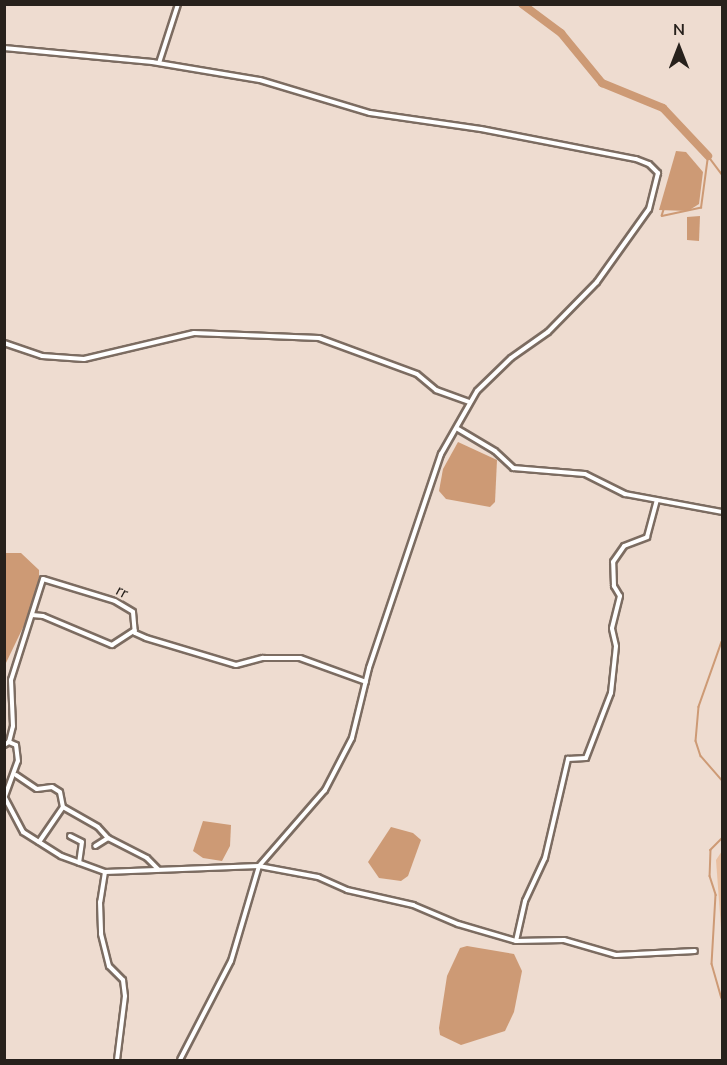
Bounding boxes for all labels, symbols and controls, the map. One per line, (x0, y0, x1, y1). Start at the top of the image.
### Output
north arrow (649, 18, 709, 78)
text: N (673, 19, 685, 41)
street label: rr (112, 581, 132, 603)

